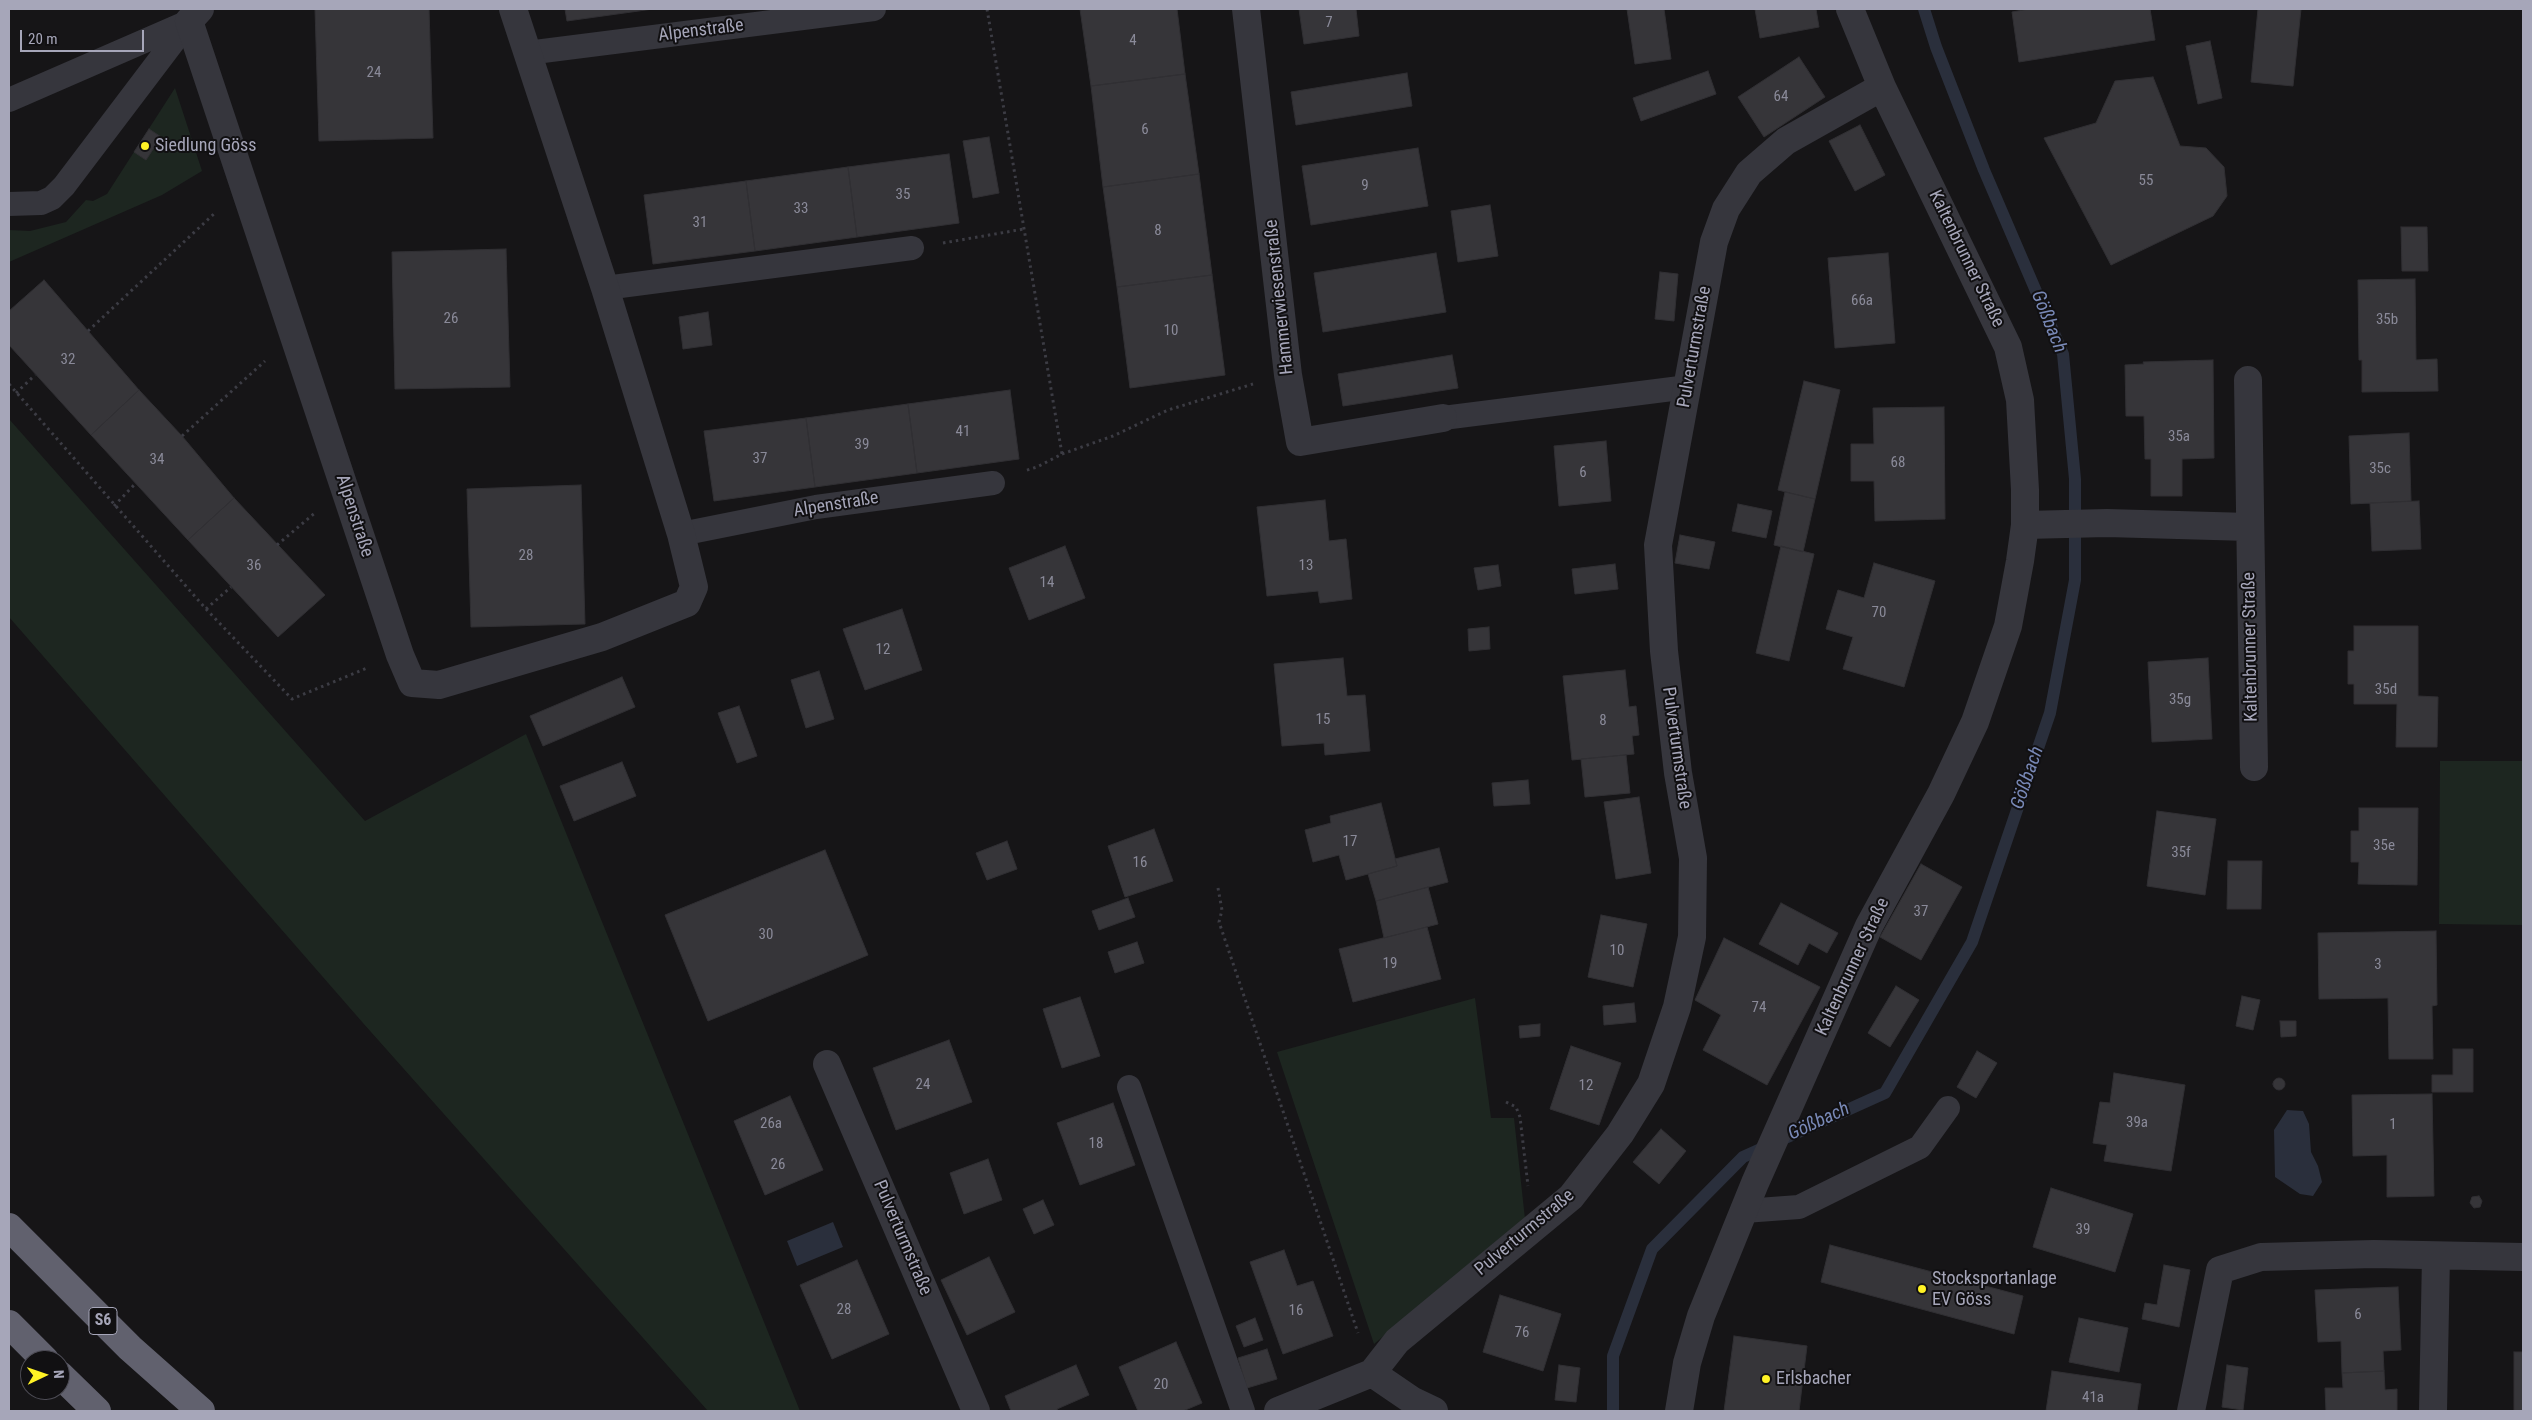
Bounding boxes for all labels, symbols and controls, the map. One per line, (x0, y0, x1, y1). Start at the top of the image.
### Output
house number: 7 (1325, 14, 1333, 32)
street label: Alpenstraße (657, 15, 745, 47)
scale bar (22, 20, 146, 52)
text: 20 m (28, 30, 58, 48)
house number: 4 (1129, 32, 1137, 50)
house number: 24 (367, 64, 381, 82)
house number: 64 (1774, 88, 1788, 106)
house number: 6 (1141, 121, 1149, 139)
place label: Siedlung Göss (155, 135, 256, 157)
marker: Siedlung Göss (139, 140, 151, 152)
house number: 55 (2139, 172, 2153, 190)
house number: 9 (1361, 177, 1369, 195)
house number: 35 (896, 186, 910, 204)
street label: Kaltenbrunner Straße (1923, 187, 2009, 331)
house number: 33 (794, 200, 808, 218)
house number: 31 (693, 214, 707, 232)
street label: Hammerwiesenstraße (1261, 218, 1299, 376)
house number: 8 (1154, 222, 1162, 240)
street label: Pulverturmstraße (1674, 285, 1716, 409)
water label: Gößbach (2025, 288, 2071, 356)
house number: 66a (1851, 292, 1873, 310)
house number: 26 (444, 310, 458, 328)
house number: 35b (2376, 311, 2398, 329)
house number: 10 (1164, 322, 1178, 340)
house number: 32 (61, 351, 75, 369)
house number: 41 (956, 423, 970, 441)
house number: 35a (2168, 428, 2190, 446)
house number: 39 (855, 436, 869, 454)
house number: 37 (753, 450, 767, 468)
house number: 34 (150, 451, 164, 469)
house number: 68 (1891, 454, 1905, 472)
house number: 35c (2369, 460, 2391, 478)
house number: 6 (1579, 464, 1587, 482)
street label: Alpenstraße (330, 472, 378, 560)
street label: Alpenstraße (792, 488, 880, 522)
house number: 28 (519, 547, 533, 565)
house number: 36 (247, 557, 261, 575)
house number: 13 (1299, 557, 1313, 575)
street label: Kaltenbrunner Straße (2239, 572, 2263, 722)
house number: 14 (1040, 574, 1054, 592)
house number: 70 (1872, 604, 1886, 622)
house number: 12 (876, 641, 890, 659)
house number: 35d (2375, 681, 2397, 699)
street label: Pulverturmstraße (1657, 686, 1695, 810)
house number: 35g (2169, 691, 2191, 709)
house number: 15 (1316, 711, 1330, 729)
house number: 8 (1599, 712, 1607, 730)
water label: Gößbach (2007, 744, 2049, 812)
house number: 17 (1343, 833, 1357, 851)
house number: 35e (2373, 837, 2395, 855)
house number: 35f (2171, 844, 2191, 862)
house number: 16 (1133, 854, 1147, 872)
street label: Kaltenbrunner Straße (1812, 895, 1894, 1039)
house number: 37 (1914, 903, 1928, 921)
house number: 30 (759, 926, 773, 944)
house number: 10 (1610, 942, 1624, 960)
house number: 19 (1383, 955, 1397, 973)
house number: 3 (2374, 956, 2382, 974)
house number: 74 (1752, 999, 1766, 1017)
house number: 24 (916, 1076, 930, 1094)
house number: 12 (1579, 1077, 1593, 1095)
water label: Gößbach (1785, 1098, 1853, 1146)
house number: 39a (2126, 1114, 2148, 1132)
house number: 26a (760, 1115, 782, 1133)
house number: 1 (2389, 1116, 2397, 1134)
house number: 18 (1089, 1135, 1103, 1153)
house number: 26 (771, 1156, 785, 1174)
street label: Pulverturmstraße (868, 1177, 936, 1299)
street label: Pulverturmstraße (1471, 1185, 1579, 1281)
house number: 39 (2076, 1221, 2090, 1239)
place label: Stocksportanlage EV Göss (1932, 1268, 2057, 1310)
marker: Stocksportanlage EV Göss (1916, 1283, 1928, 1295)
house number: 28 (837, 1301, 851, 1319)
house number: 16 (1289, 1302, 1303, 1320)
house number: 6 (2354, 1306, 2362, 1324)
road number: S6 (89, 1308, 117, 1334)
house number: 76 (1515, 1324, 1529, 1342)
north arrow (20, 1350, 70, 1400)
place label: Erlsbacher (1776, 1368, 1851, 1390)
text: N (51, 1370, 67, 1379)
marker: Erlsbacher (1760, 1373, 1772, 1385)
house number: 20 (1154, 1376, 1168, 1394)
house number: 41a (2082, 1389, 2104, 1407)

